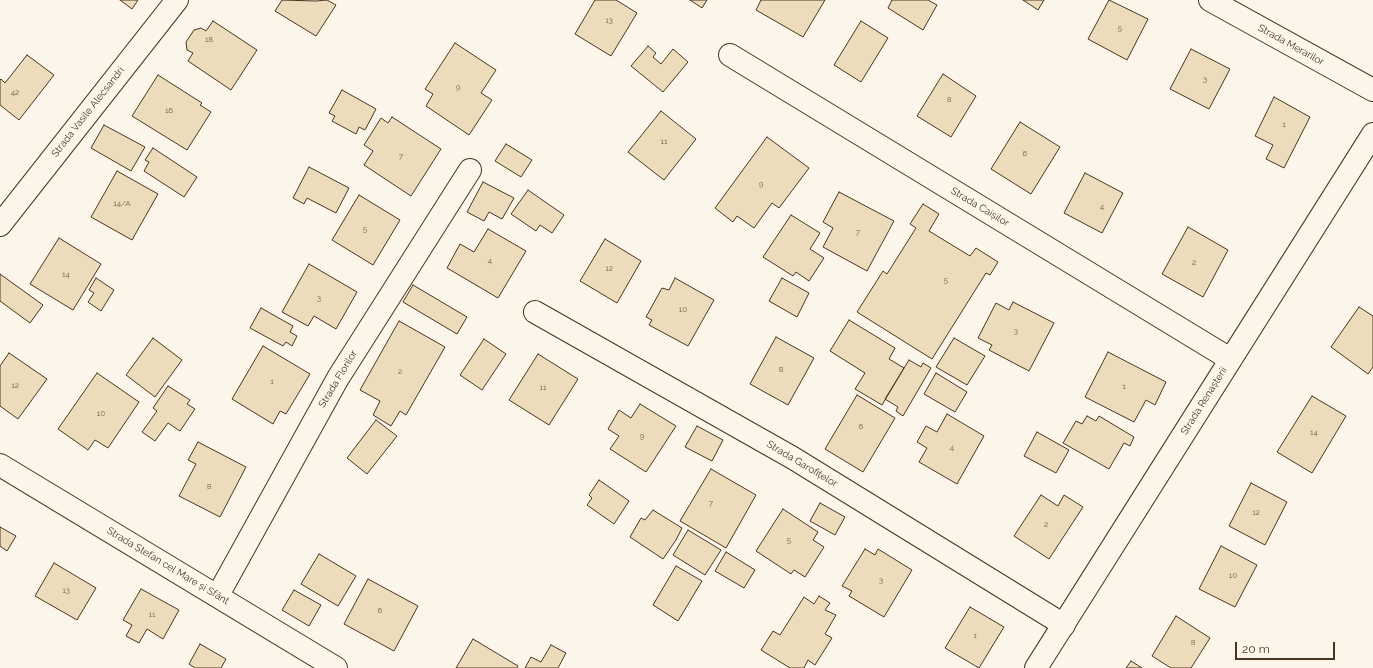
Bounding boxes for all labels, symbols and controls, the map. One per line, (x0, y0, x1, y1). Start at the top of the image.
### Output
house number: 13 (605, 16, 613, 26)
street label: Strada Merarilor (1256, 22, 1326, 68)
house number: 5 (1118, 24, 1122, 34)
house number: 18 (205, 35, 213, 45)
street label: Strada Vasile Alecsandri (49, 64, 127, 160)
house number: 3 (1203, 75, 1207, 85)
house number: 9 (456, 83, 460, 93)
house number: 42 (11, 88, 19, 98)
house number: 8 (947, 95, 951, 105)
house number: 16 (165, 106, 173, 116)
house number: 1 (1282, 120, 1286, 130)
house number: 11 (661, 137, 667, 147)
house number: 6 (1023, 149, 1027, 159)
house number: 7 (399, 152, 403, 162)
house number: 9 (759, 180, 763, 190)
street label: Strada Caișilor (949, 185, 1011, 229)
house number: 14/A (113, 199, 131, 209)
house number: 4 (1100, 202, 1104, 212)
house number: 5 (363, 225, 367, 235)
house number: 7 (856, 228, 860, 238)
house number: 4 (488, 256, 492, 266)
house number: 2 (1192, 258, 1196, 268)
house number: 12 (605, 264, 613, 274)
house number: 14 (62, 270, 70, 280)
house number: 5 (944, 276, 948, 286)
house number: 3 (317, 294, 321, 304)
house number: 10 (679, 305, 687, 315)
house number: 3 (1014, 327, 1018, 337)
street label: Strada Florilor (316, 348, 360, 410)
house number: 8 (779, 365, 783, 375)
street label: Strada Renașterii (1178, 365, 1230, 437)
house number: 2 (398, 367, 402, 377)
house number: 1 (270, 377, 274, 387)
house number: 12 (11, 381, 19, 391)
house number: 1 (1122, 382, 1126, 392)
house number: 11 (540, 383, 546, 393)
house number: 10 (97, 409, 105, 419)
house number: 6 (859, 422, 863, 432)
house number: 14 (1310, 428, 1318, 438)
house number: 9 (640, 432, 644, 442)
street label: Strada Garofițelor (764, 438, 840, 490)
house number: 4 (950, 443, 954, 453)
house number: 8 (207, 482, 211, 492)
house number: 7 (709, 499, 713, 509)
house number: 12 (1252, 508, 1260, 518)
house number: 2 (1044, 520, 1048, 530)
street label: Strada Ștefan cel Mare și Sfânt (105, 525, 231, 607)
house number: 5 (787, 536, 791, 546)
house number: 10 (1229, 571, 1237, 581)
house number: 3 (879, 576, 883, 586)
house number: 13 (62, 586, 70, 596)
house number: 6 (378, 606, 382, 616)
house number: 11 (149, 610, 155, 620)
house number: 1 (973, 631, 977, 641)
scale bar (1237, 634, 1337, 660)
house number: 8 (1191, 638, 1195, 648)
text: 20 m (1242, 642, 1270, 656)

